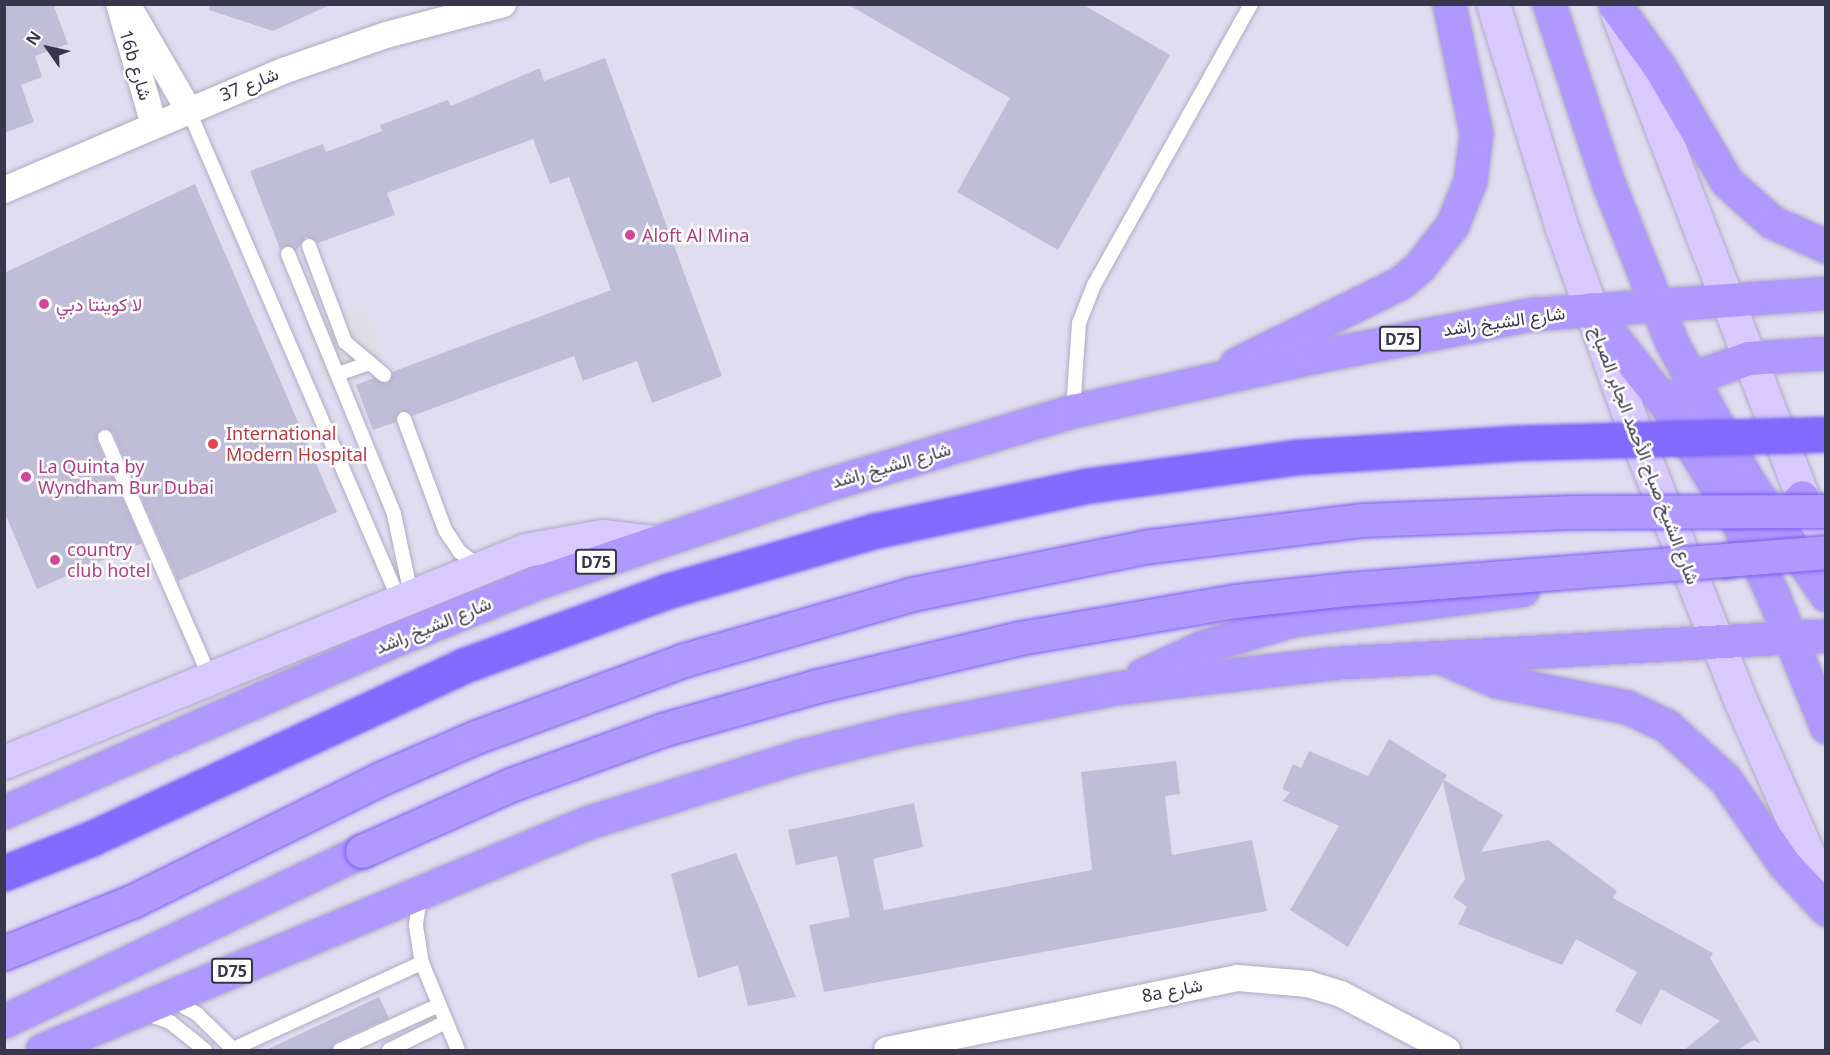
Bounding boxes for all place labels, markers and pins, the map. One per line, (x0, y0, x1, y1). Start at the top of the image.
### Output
place label: Aloft Al Mina (642, 224, 749, 246)
marker: Aloft Al Mina (623, 228, 637, 242)
place label: لا كوينتا دبي (56, 293, 142, 315)
marker: لا كوينتا دبي (37, 297, 51, 311)
place label: International Modern Hospital (226, 423, 367, 466)
marker: International Modern Hospital (204, 435, 222, 453)
place label: La Quinta by Wyndham Bur Dubai (38, 456, 214, 498)
marker: La Quinta by Wyndham Bur Dubai (19, 470, 33, 484)
place label: country club hotel (67, 539, 150, 582)
marker: country club hotel (48, 553, 62, 567)

